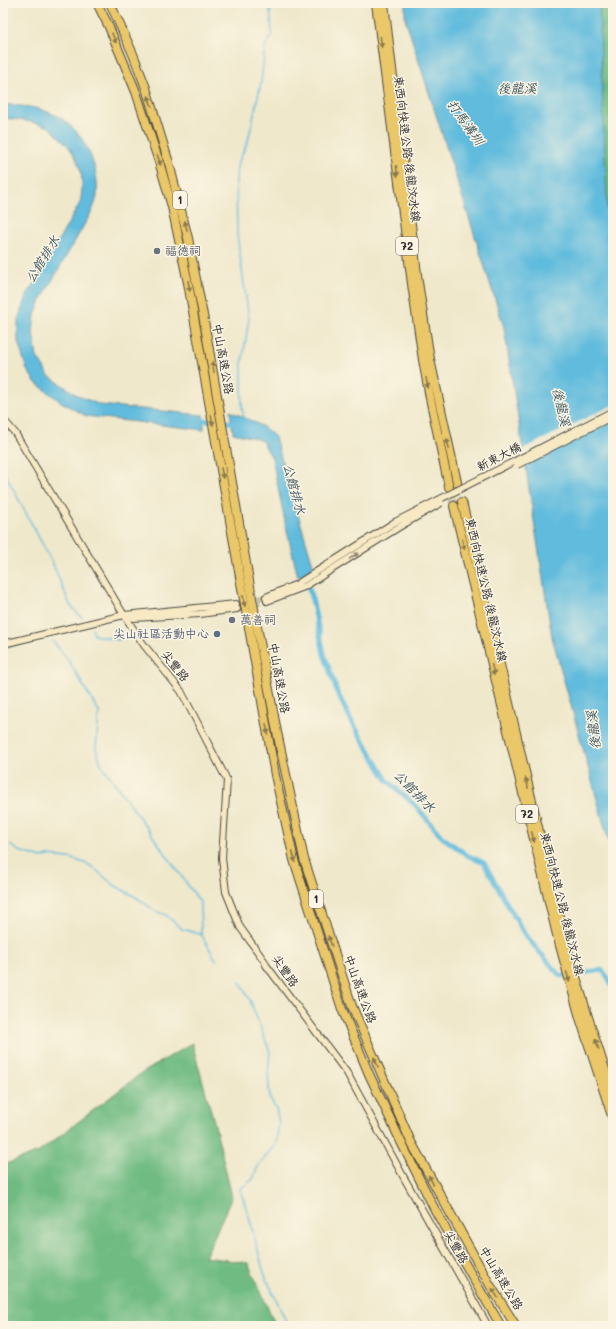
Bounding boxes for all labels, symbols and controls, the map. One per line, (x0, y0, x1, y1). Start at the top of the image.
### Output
one-way arrow (111, 33, 117, 45)
one-way arrow (378, 36, 384, 48)
street label: 東西向快速公路 後龍汶水線 (391, 75, 425, 223)
water label: 後龍溪 (497, 79, 537, 96)
one-way arrow (147, 94, 153, 106)
water label: 打馬溝圳 (444, 96, 490, 149)
one-way arrow (156, 154, 162, 166)
one-way arrow (394, 165, 401, 177)
road number: 1 (173, 191, 187, 209)
one-way arrow (182, 220, 188, 232)
water label: 公館排水 (21, 231, 63, 285)
road number: 72 (396, 237, 418, 255)
place label: 福德祠 (165, 242, 201, 258)
marker: 福德祠 (152, 246, 162, 256)
one-way arrow (186, 280, 192, 293)
street label: 中山高速公路 (210, 322, 238, 396)
one-way arrow (209, 361, 215, 373)
one-way arrow (424, 376, 430, 389)
water label: 後龍溪 (550, 386, 575, 429)
one-way arrow (210, 414, 216, 426)
one-way arrow (445, 438, 451, 450)
street label: 新東大橋 (474, 438, 524, 474)
water label: 公館排水 (281, 462, 311, 517)
one-way arrow (219, 467, 225, 479)
street label: 東西向快速公路 後龍汶水線 (463, 516, 511, 664)
one-way arrow (460, 538, 466, 550)
one-way arrow (349, 552, 359, 560)
one-way arrow (242, 595, 248, 607)
place label: 萬善祠 (240, 611, 276, 627)
marker: 萬善祠 (227, 615, 237, 625)
place label: 尖山社區活動中心 (113, 625, 209, 641)
marker: 尖山社區活動中心 (212, 629, 222, 639)
street label: 中山高速公路 (266, 641, 294, 715)
street label: 尖豐路 (158, 646, 193, 684)
one-way arrow (490, 664, 496, 676)
water label: 後龍溪 (582, 709, 603, 750)
one-way arrow (264, 723, 270, 735)
water label: 公館排水 (391, 766, 440, 816)
one-way arrow (524, 777, 530, 789)
road number: 72 (516, 805, 538, 823)
street label: 東西向快速公路 後龍汶水線 (537, 830, 589, 977)
one-way arrow (530, 832, 536, 844)
one-way arrow (291, 850, 297, 863)
road number: 1 (309, 890, 323, 908)
one-way arrow (327, 935, 333, 947)
street label: 尖豐路 (269, 951, 303, 990)
street label: 中山高速公路 (341, 952, 381, 1025)
one-way arrow (566, 971, 572, 983)
one-way arrow (593, 1037, 599, 1049)
one-way arrow (373, 1057, 379, 1068)
one-way arrow (428, 1174, 435, 1186)
street label: 尖豐路 (441, 1227, 473, 1266)
street label: 中山高速公路 (476, 1242, 527, 1312)
one-way arrow (492, 1287, 499, 1299)

